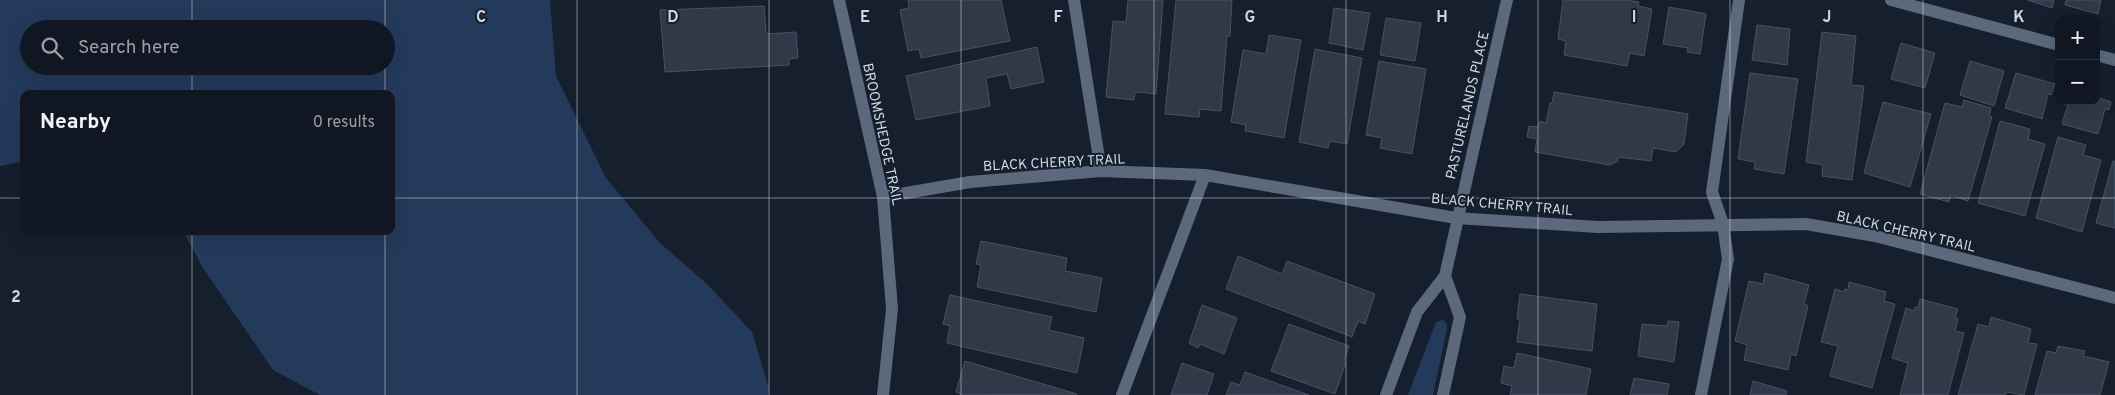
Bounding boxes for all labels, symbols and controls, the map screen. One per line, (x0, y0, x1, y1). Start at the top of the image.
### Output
text: C (476, 8, 486, 28)
text: D (667, 8, 679, 28)
text: E (860, 8, 870, 28)
text: F (1053, 8, 1063, 28)
text: G (1245, 8, 1255, 28)
text: H (1436, 8, 1448, 28)
text: I (1632, 8, 1636, 28)
text: J (1823, 8, 1831, 28)
text: K (2013, 8, 2025, 28)
map controls (2055, 15, 2100, 105)
button: + (2055, 15, 2100, 60)
search box (20, 20, 395, 75)
street label: PASTURELANDS PLACE (1443, 30, 1494, 181)
icon: search (38, 34, 66, 62)
text: Search here (78, 36, 180, 60)
button: − (2055, 60, 2100, 105)
street label: BROOMSHEDGE TRAIL (858, 62, 905, 207)
text: Nearby (40, 109, 111, 136)
text: 0 results (313, 113, 375, 133)
street label: BLACK CHERRY TRAIL (983, 151, 1126, 176)
street label: BLACK CHERRY TRAIL (1430, 191, 1574, 220)
street label: BLACK CHERRY TRAIL (1835, 208, 1977, 257)
text: 2 (11, 288, 21, 308)

